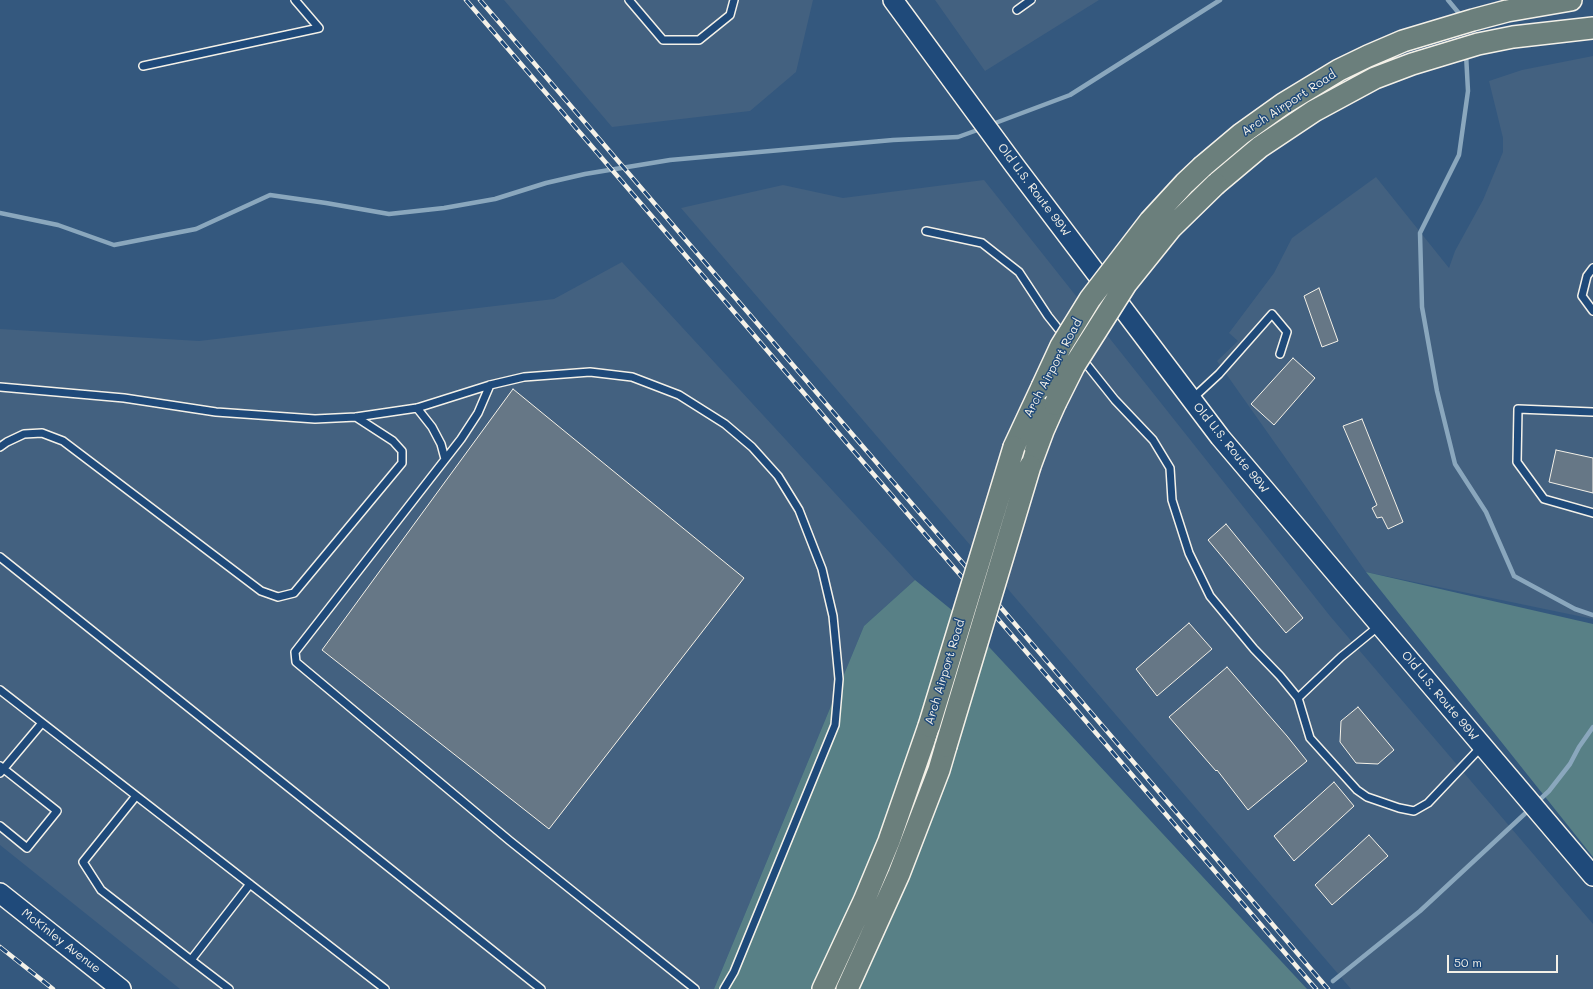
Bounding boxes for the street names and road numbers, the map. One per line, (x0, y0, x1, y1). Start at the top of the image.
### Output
street label: Arch Airport Road (1239, 67, 1339, 139)
street label: Old U.S. Route 99W (994, 141, 1074, 239)
street label: Arch Airport Road (1021, 316, 1085, 420)
street label: Old U.S. Route 99W (1190, 400, 1272, 496)
street label: Arch Airport Road (922, 618, 968, 726)
street label: Old U.S. Route 99W (1398, 648, 1482, 744)
street label: McKinley Avenue (19, 906, 103, 976)

